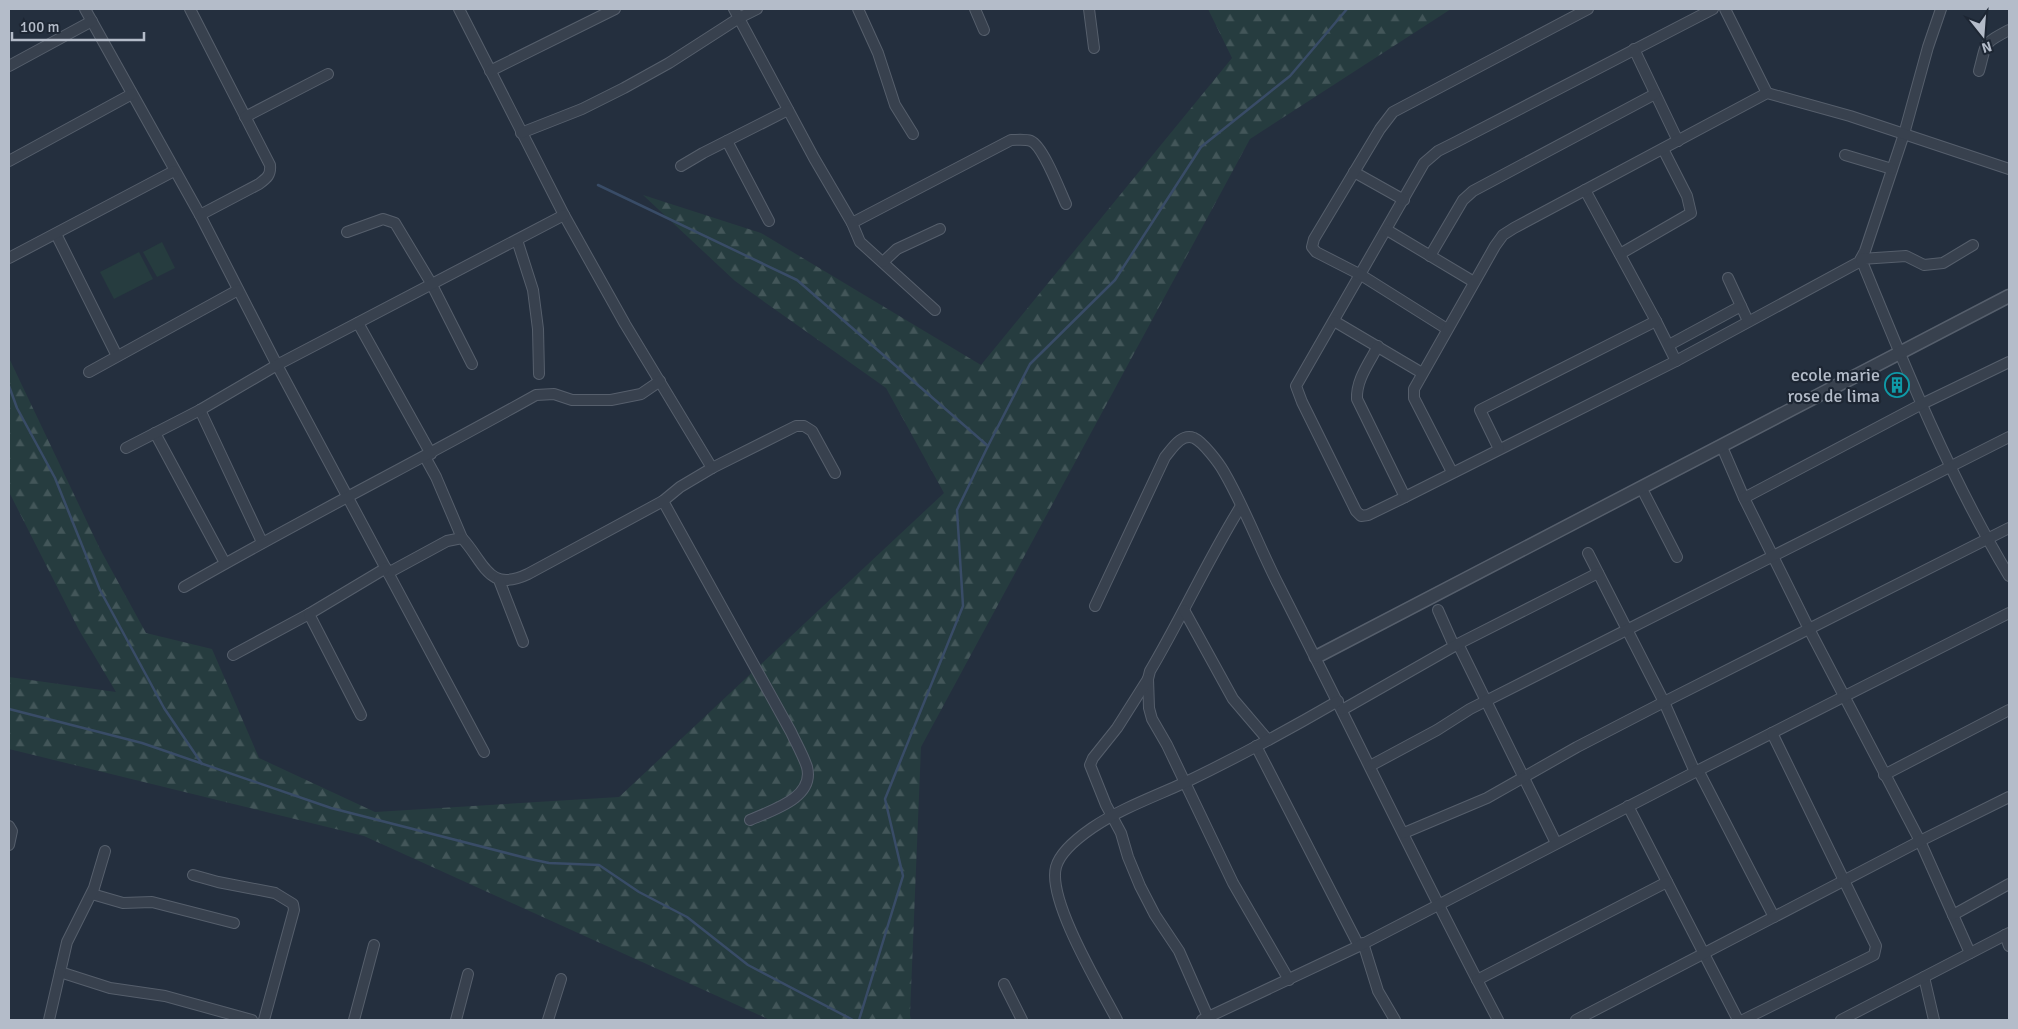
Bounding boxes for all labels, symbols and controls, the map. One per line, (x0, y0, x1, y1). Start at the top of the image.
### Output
scale bar (12, 10, 145, 42)
north arrow (1958, 10, 2008, 60)
text: 100 m (20, 18, 60, 36)
text: N (1980, 37, 1994, 57)
place label: ecole marie rose de lima (1787, 364, 1880, 407)
building icon: ecole marie rose de lima (1884, 372, 1910, 398)

